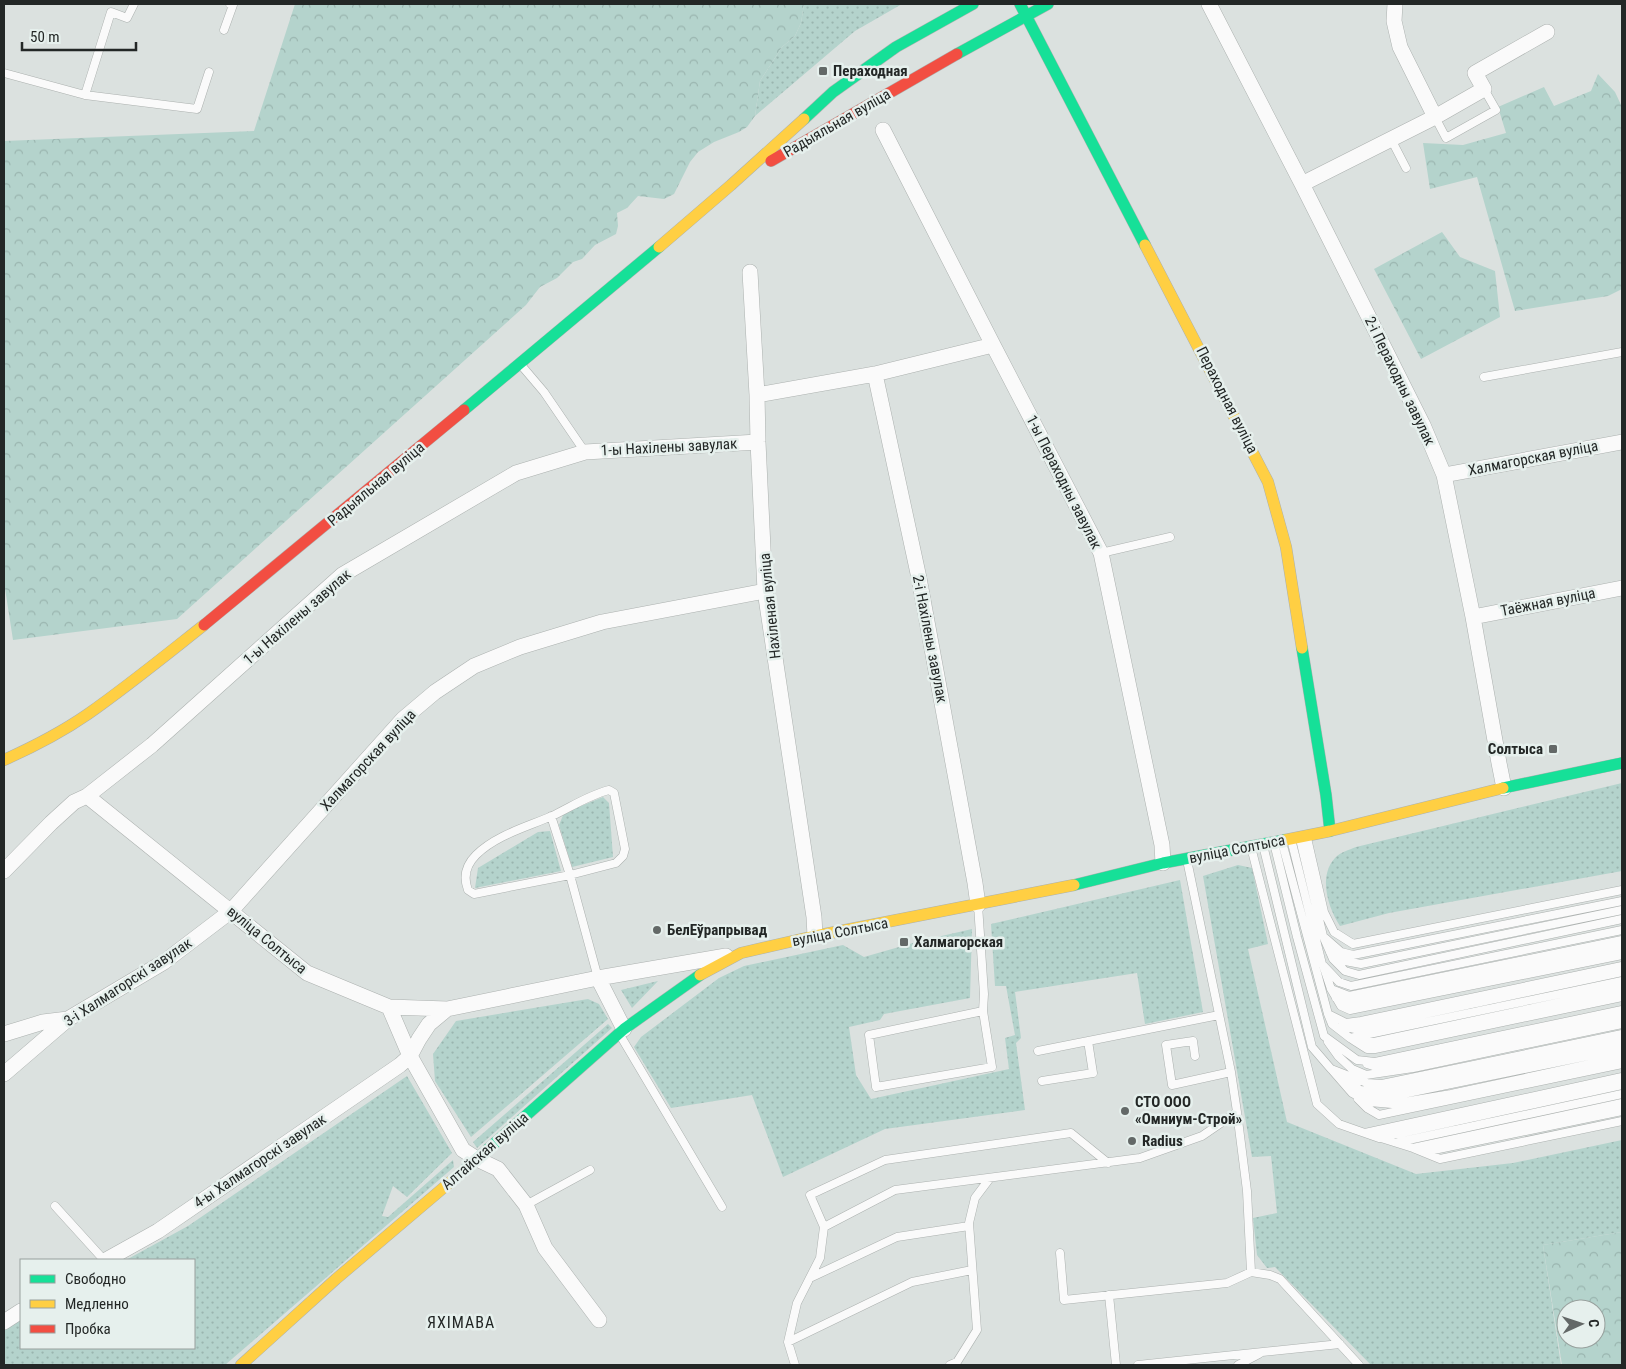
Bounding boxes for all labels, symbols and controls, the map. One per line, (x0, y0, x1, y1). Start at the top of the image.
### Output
scale bar (22, 20, 136, 52)
text: 50 m (30, 28, 60, 46)
place label: Пераходная (833, 62, 908, 80)
marker: Пераходная (817, 65, 829, 77)
street label: Радыяльная вуліца (780, 85, 894, 161)
street label: 2-і Пераходны завулак (1361, 314, 1439, 448)
street label: Пераходная вуліца (1192, 344, 1262, 456)
street label: 1-ы Пераходны завулак (1022, 412, 1106, 552)
street label: 1-ы Нахілены завулак (600, 434, 738, 460)
street label: Халмагорская вуліца (1467, 437, 1599, 479)
street label: Радыяльная вуліца (324, 438, 428, 530)
street label: Нахіленая вуліца (755, 552, 785, 660)
street label: 1-ы Нахілены завулак (240, 565, 354, 669)
street label: 2-і Нахілены завулак (909, 574, 951, 704)
street label: Таёжная вуліца (1499, 584, 1597, 620)
street label: Халмагорская вуліца (316, 706, 420, 814)
place label: Солтыса (1488, 740, 1543, 758)
marker: Солтыса (1547, 743, 1559, 755)
street label: вуліца Солтыса (1188, 831, 1286, 867)
street label: вуліца Солтыса (224, 902, 310, 978)
street label: вуліца Солтыса (791, 914, 889, 950)
place label: БелЕўрапрывад (667, 921, 768, 939)
marker: БелЕўрапрывад (651, 924, 663, 936)
place label: Халмагорская (914, 933, 1003, 951)
street label: 3-і Халмагорскі завулак (61, 934, 195, 1030)
marker: Халмагорская (898, 936, 910, 948)
place label: СТО ООО «Омниум-Строй» (1135, 1093, 1243, 1128)
marker: СТО ООО «Омниум-Строй» (1119, 1105, 1131, 1117)
street label: Алтайская вуліца (438, 1108, 532, 1194)
street label: 4-ы Халмагорскі завулак (191, 1110, 329, 1212)
place label: Radius (1142, 1132, 1183, 1150)
marker: Radius (1126, 1135, 1138, 1147)
legend (20, 1259, 195, 1349)
text: Свободно (65, 1270, 126, 1288)
text: Медленно (65, 1295, 129, 1313)
north arrow (1556, 1299, 1606, 1349)
district label: ЯХІМАВА (427, 1313, 495, 1332)
text: С (1586, 1319, 1602, 1328)
text: Пробка (65, 1320, 111, 1338)

